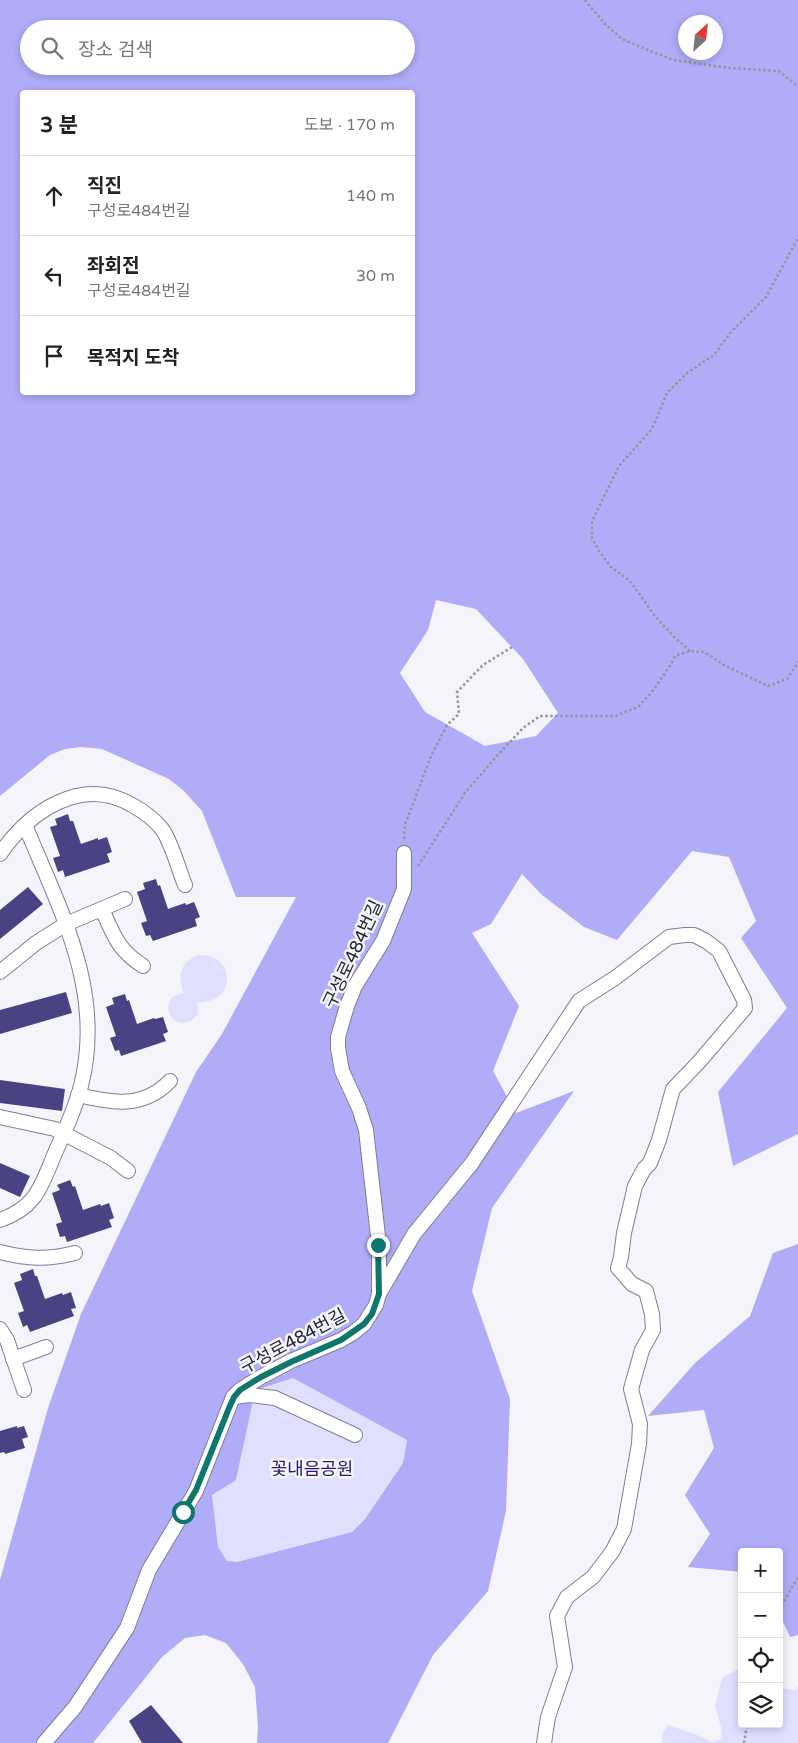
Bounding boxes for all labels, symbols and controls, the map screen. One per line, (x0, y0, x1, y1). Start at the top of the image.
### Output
north arrow (678, 15, 723, 60)
search box (20, 20, 415, 75)
icon: search (38, 34, 66, 62)
text: 장소 검색 (78, 39, 153, 61)
text: 3 분 (40, 113, 78, 138)
text: 도보 · 170 m (304, 115, 395, 135)
text: 직진 (87, 175, 122, 197)
icon: ahead (40, 182, 68, 210)
text: 140 m (346, 186, 395, 206)
text: 구성로484번길 (87, 201, 191, 221)
text: 좌회전 (87, 255, 139, 277)
icon: left (40, 262, 68, 290)
text: 30 m (356, 266, 395, 286)
text: 구성로484번길 (87, 281, 191, 301)
icon: arrive (40, 342, 68, 370)
text: 목적지 도착 (87, 347, 179, 369)
street label: 구성로484번길 (318, 896, 388, 1012)
route end (367, 1234, 390, 1257)
street label: 구성로484번길 (236, 1304, 350, 1378)
park label: 꽃내음공원 (271, 1458, 353, 1480)
route start (172, 1501, 195, 1524)
map controls (738, 1548, 783, 1728)
button: + (738, 1548, 783, 1593)
button: − (738, 1593, 783, 1638)
button: locate (738, 1638, 783, 1683)
button: layers (738, 1683, 783, 1728)

